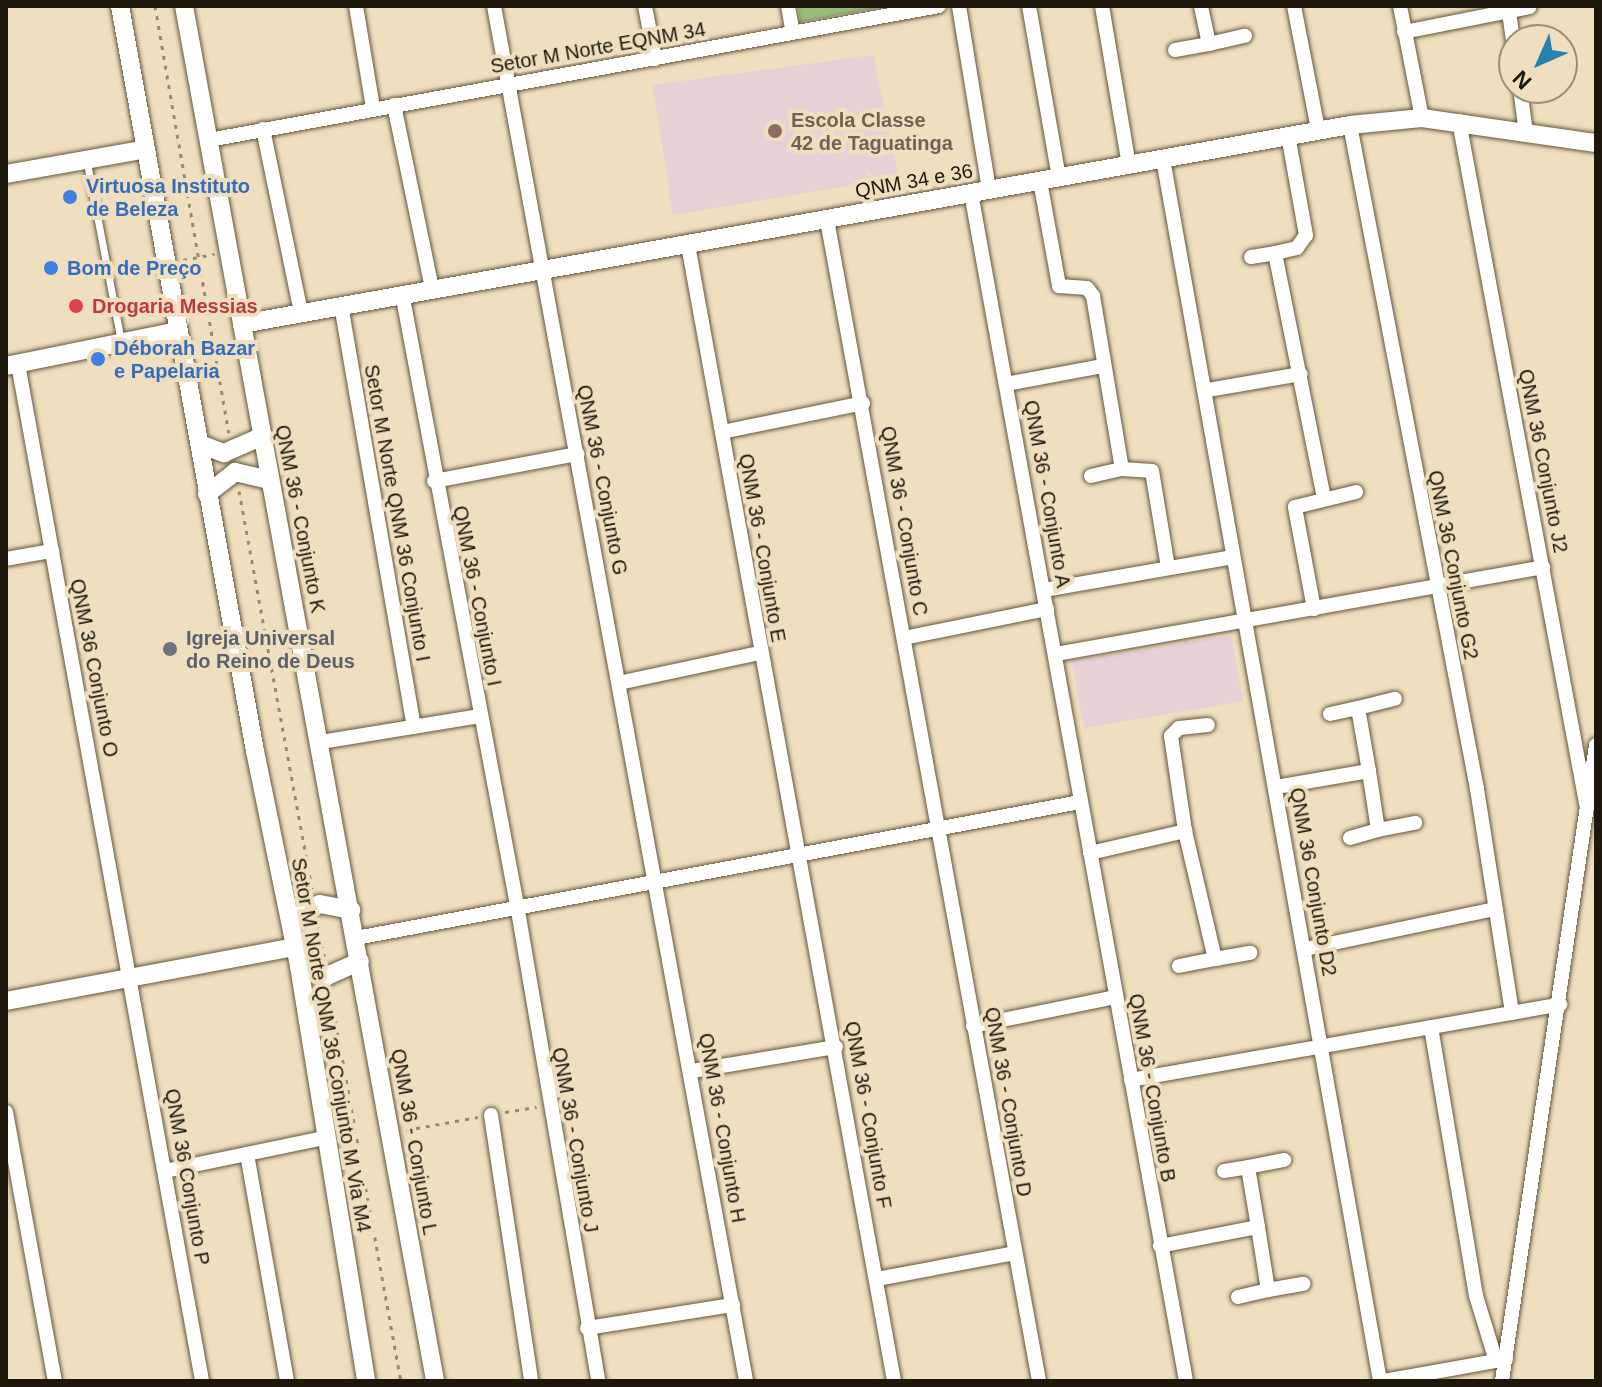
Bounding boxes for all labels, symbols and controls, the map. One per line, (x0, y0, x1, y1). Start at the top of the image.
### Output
street label: Setor M Norte EQNM 34 (489, 17, 707, 79)
north arrow (1498, 24, 1578, 104)
text: N (1508, 65, 1537, 94)
place label: Escola Classe 42 de Taguatinga (791, 108, 953, 155)
marker: Escola Classe 42 de Taguatinga (766, 122, 784, 140)
street label: QNM 34 e 36 (853, 159, 975, 203)
place label: Virtuosa Instituto de Beleza (86, 174, 250, 221)
marker: Virtuosa Instituto de Beleza (61, 188, 79, 206)
place label: Bom de Preço (67, 256, 201, 280)
marker: Bom de Preço (42, 259, 60, 277)
place label: Drogaria Messias (92, 294, 258, 318)
marker: Drogaria Messias (67, 297, 85, 315)
place label: Déborah Bazar e Papelaria (114, 336, 255, 383)
marker: Déborah Bazar e Papelaria (89, 350, 107, 368)
street label: Setor M Norte QNM 36 Conjunto I (359, 363, 435, 663)
street label: QNM 36 Conjunto J2 (1513, 367, 1573, 555)
street label: QNM 36 - Conjunto G (572, 383, 632, 577)
street label: QNM 36 - Conjunto A (1019, 398, 1075, 590)
street label: QNM 36 - Conjunto K (270, 423, 330, 615)
street label: QNM 36 - Conjunto C (875, 424, 933, 618)
street label: QNM 36 - Conjunto E (734, 452, 790, 644)
street label: QNM 36 Conjunto G2 (1423, 468, 1483, 662)
street label: QNM 36 - Conjunto I (448, 504, 506, 688)
street label: QNM 36 Conjunto O (65, 577, 123, 759)
place label: Igreja Universal do Reino de Deus (186, 626, 355, 673)
marker: Igreja Universal do Reino de Deus (161, 640, 179, 658)
street label: QNM 36 Conjunto D2 (1285, 786, 1341, 978)
street label: Setor M Norte QNM 36 Conjunto M Via M4 (286, 856, 376, 1234)
street label: QNM 36 - Conjunto B (1124, 992, 1180, 1184)
street label: QNM 36 - Conjunto D (979, 1005, 1037, 1199)
street label: QNM 36 - Conjunto F (840, 1019, 896, 1211)
street label: QNM 36 - Conjunto H (693, 1031, 751, 1225)
street label: QNM 36 - Conjunto J (547, 1045, 603, 1235)
street label: QNM 36 - Conjunto L (386, 1047, 442, 1237)
street label: QNM 36 Conjunto P (160, 1087, 214, 1267)

